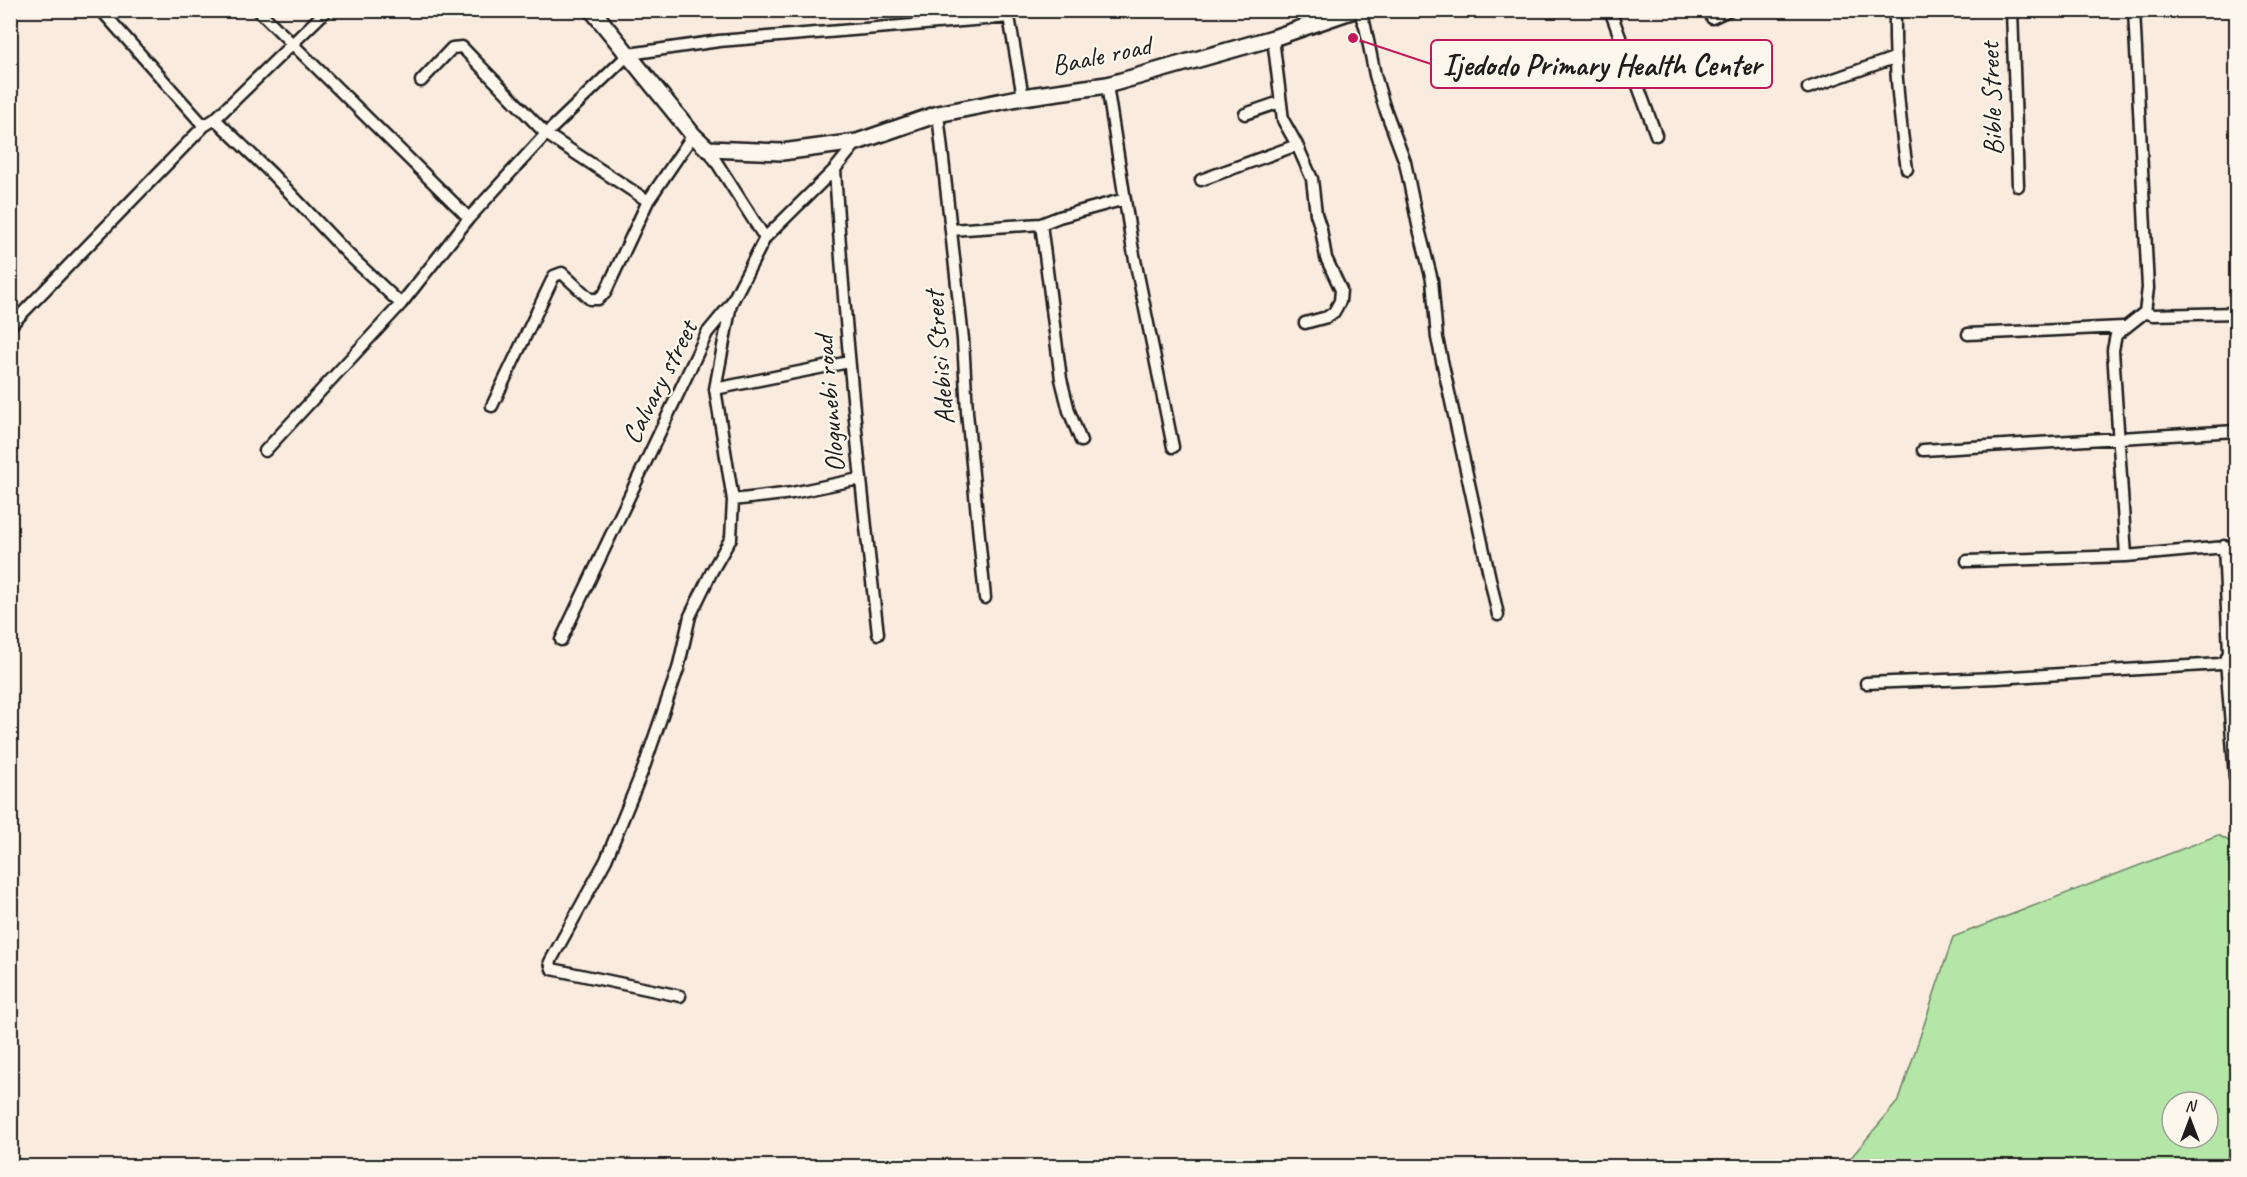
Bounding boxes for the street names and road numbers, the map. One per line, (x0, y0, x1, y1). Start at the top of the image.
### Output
street label: Baale road (1048, 27, 1158, 83)
street label: Bible Street (1971, 39, 2010, 156)
street label: Adebisi Street (915, 286, 962, 426)
street label: Calvary street (613, 312, 706, 449)
street label: Ologunebi road (805, 330, 852, 474)

